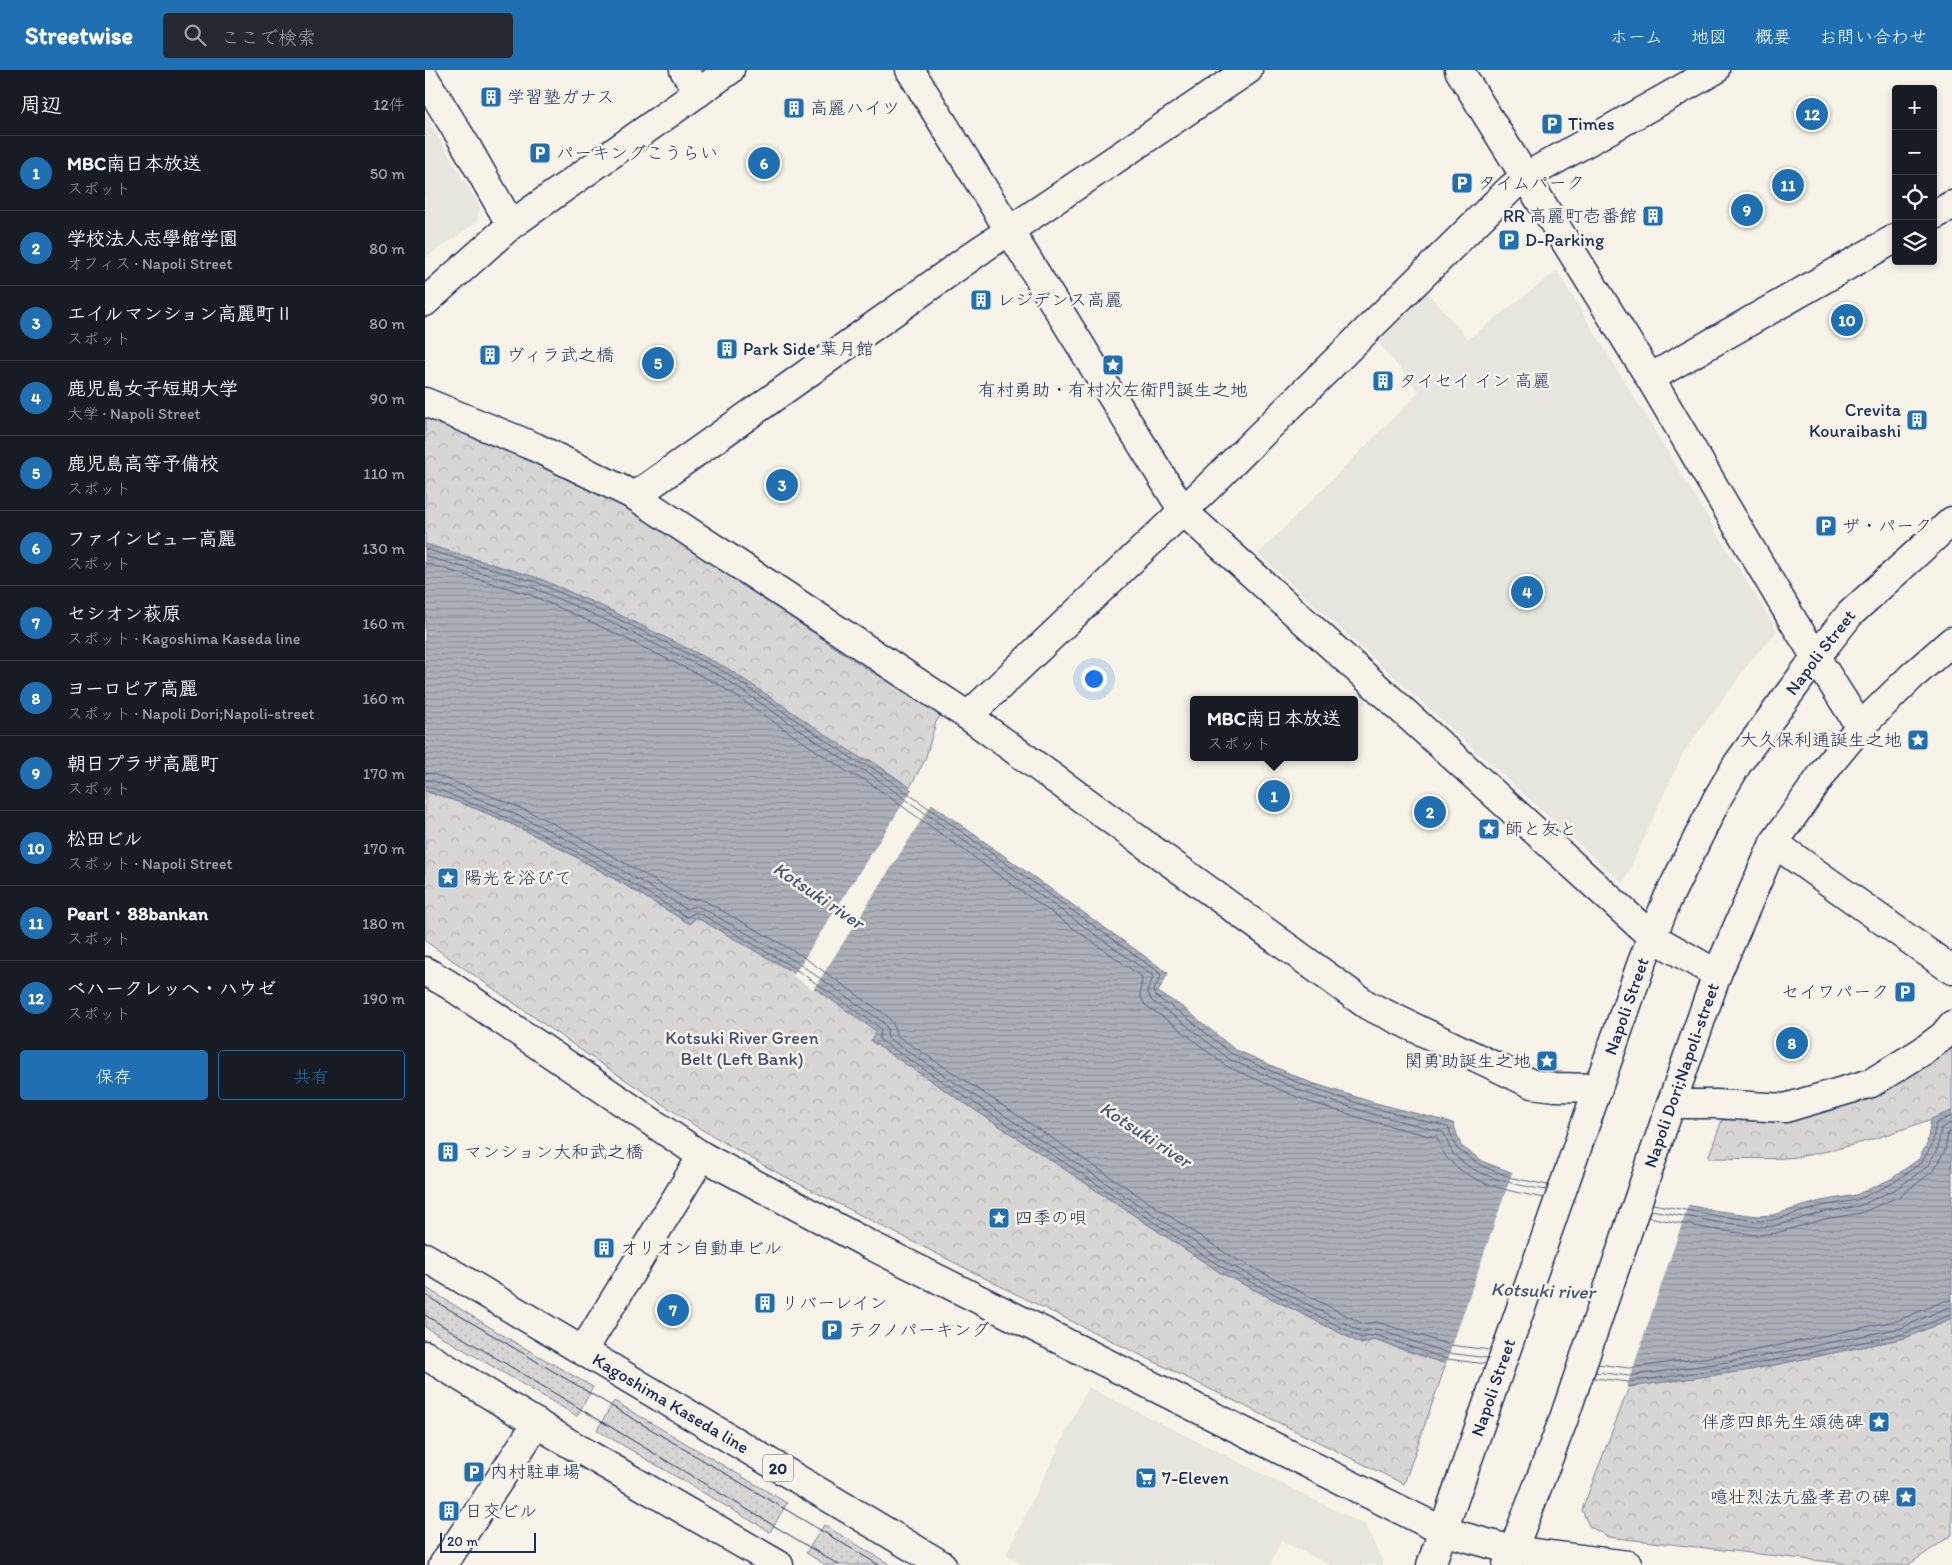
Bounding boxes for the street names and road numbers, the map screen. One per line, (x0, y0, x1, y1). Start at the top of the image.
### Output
street label: Napoli Street (1781, 605, 1860, 699)
street label: Napoli Street (1599, 954, 1654, 1058)
street label: Napoli Dori;Napoli-street (1639, 980, 1724, 1171)
street label: Napoli Street (1466, 1336, 1520, 1439)
street label: Kagoshima Kaseda line (588, 1348, 753, 1458)
road number: 20 (763, 1455, 793, 1482)

